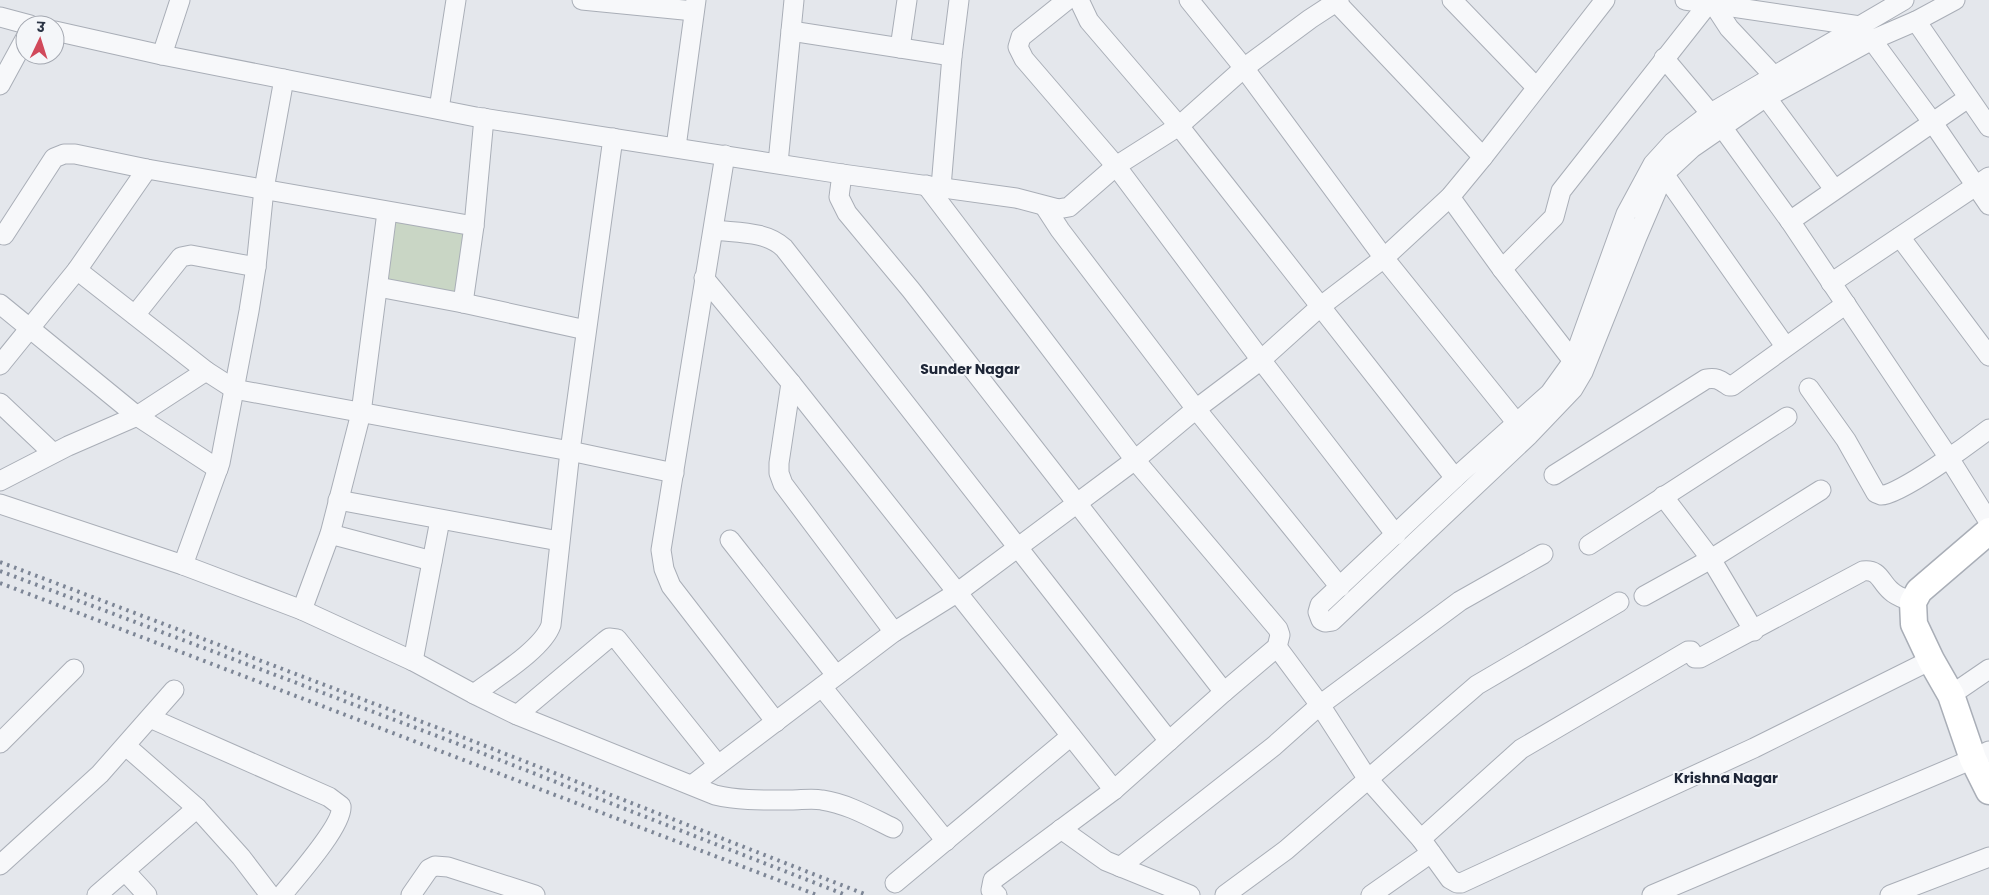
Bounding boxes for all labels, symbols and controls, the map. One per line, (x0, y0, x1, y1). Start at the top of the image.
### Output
north arrow (15, 15, 65, 65)
text: उ (35, 17, 47, 37)
district label: Sunder Nagar (920, 359, 1020, 379)
district label: Krishna Nagar (1674, 768, 1778, 788)

